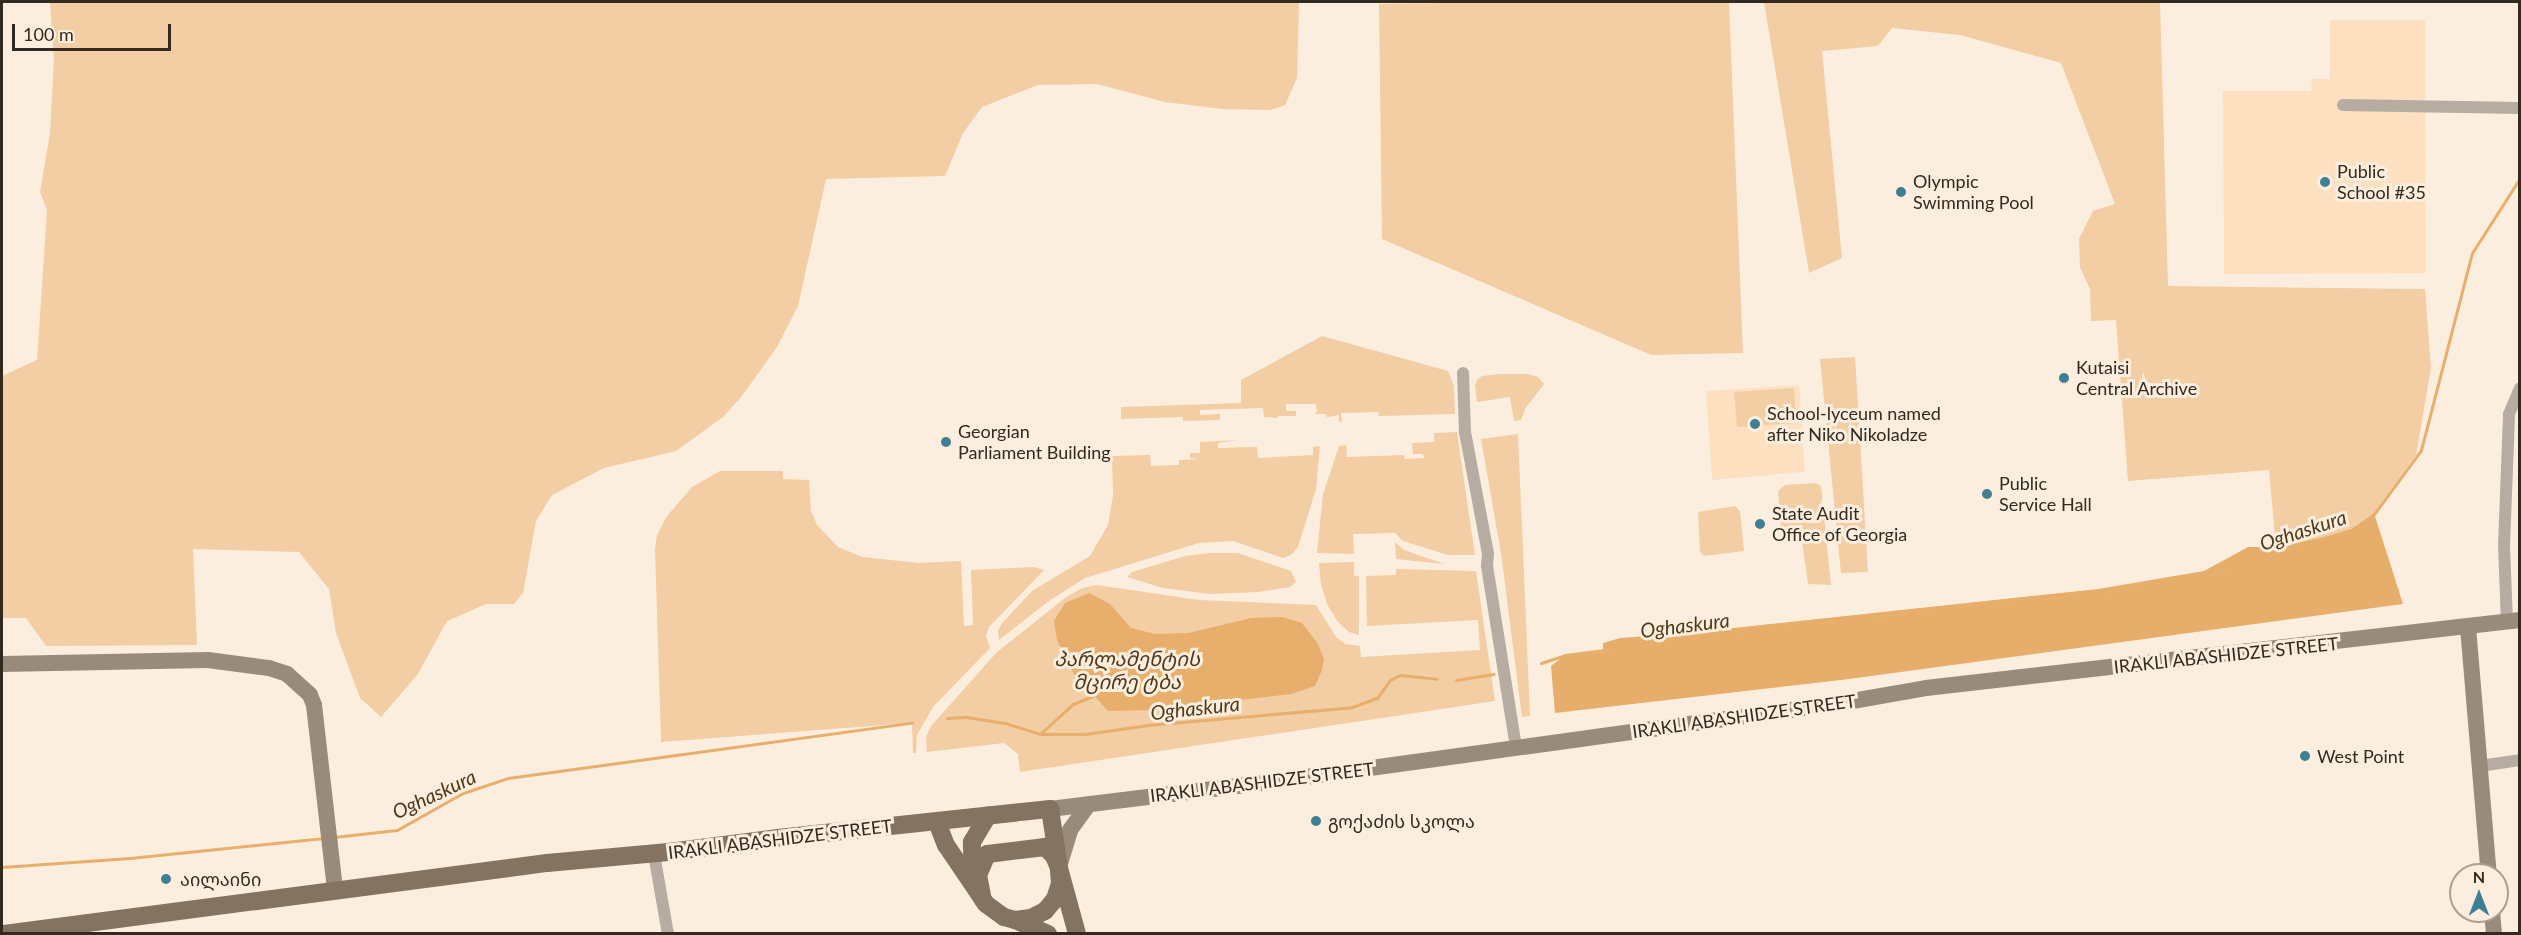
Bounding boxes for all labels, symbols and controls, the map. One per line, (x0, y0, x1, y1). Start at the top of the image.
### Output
scale bar (15, 12, 174, 50)
text: 100 m (23, 23, 74, 45)
place label: Public School #35 (2337, 161, 2426, 204)
place label: Olympic Swimming Pool (1913, 171, 2034, 213)
marker: Public School #35 (2318, 175, 2332, 189)
marker: Olympic Swimming Pool (1894, 185, 1908, 199)
place label: Kutaisi Central Archive (2076, 357, 2198, 400)
marker: Kutaisi Central Archive (2057, 371, 2071, 385)
place label: School-lyceum named after Niko Nikoladze (1767, 403, 1941, 446)
marker: School-lyceum named after Niko Nikoladze (1748, 417, 1762, 431)
place label: Georgian Parliament Building (958, 421, 1111, 464)
marker: Georgian Parliament Building (939, 435, 953, 449)
place label: Public Service Hall (1999, 473, 2092, 516)
marker: Public Service Hall (1980, 487, 1994, 501)
place label: State Audit Office of Georgia (1772, 503, 1908, 546)
water label: Oghaskura (2257, 505, 2349, 555)
marker: State Audit Office of Georgia (1753, 517, 1767, 531)
water label: Oghaskura (1639, 608, 1731, 642)
street label: IRAKLI ABASHIDZE STREET (2112, 632, 2340, 678)
water label: პარლამენტის მცირე ტბა (1054, 647, 1200, 694)
street label: IRAKLI ABASHIDZE STREET (1631, 690, 1857, 742)
water label: Oghaskura (1149, 691, 1241, 725)
place label: West Point (2317, 745, 2404, 767)
marker: West Point (2298, 749, 2312, 763)
street label: IRAKLI ABASHIDZE STREET (1149, 758, 1375, 806)
water label: Oghaskura (388, 764, 480, 824)
place label: გოქაძის სკოლა (1328, 810, 1475, 832)
marker: გოქაძის სკოლა (1309, 814, 1323, 828)
street label: IRAKLI ABASHIDZE STREET (667, 815, 893, 863)
north arrow (2449, 863, 2509, 923)
text: N (2473, 867, 2485, 886)
place label: აილაინი (180, 868, 261, 890)
marker: აილაინი (157, 870, 175, 888)

